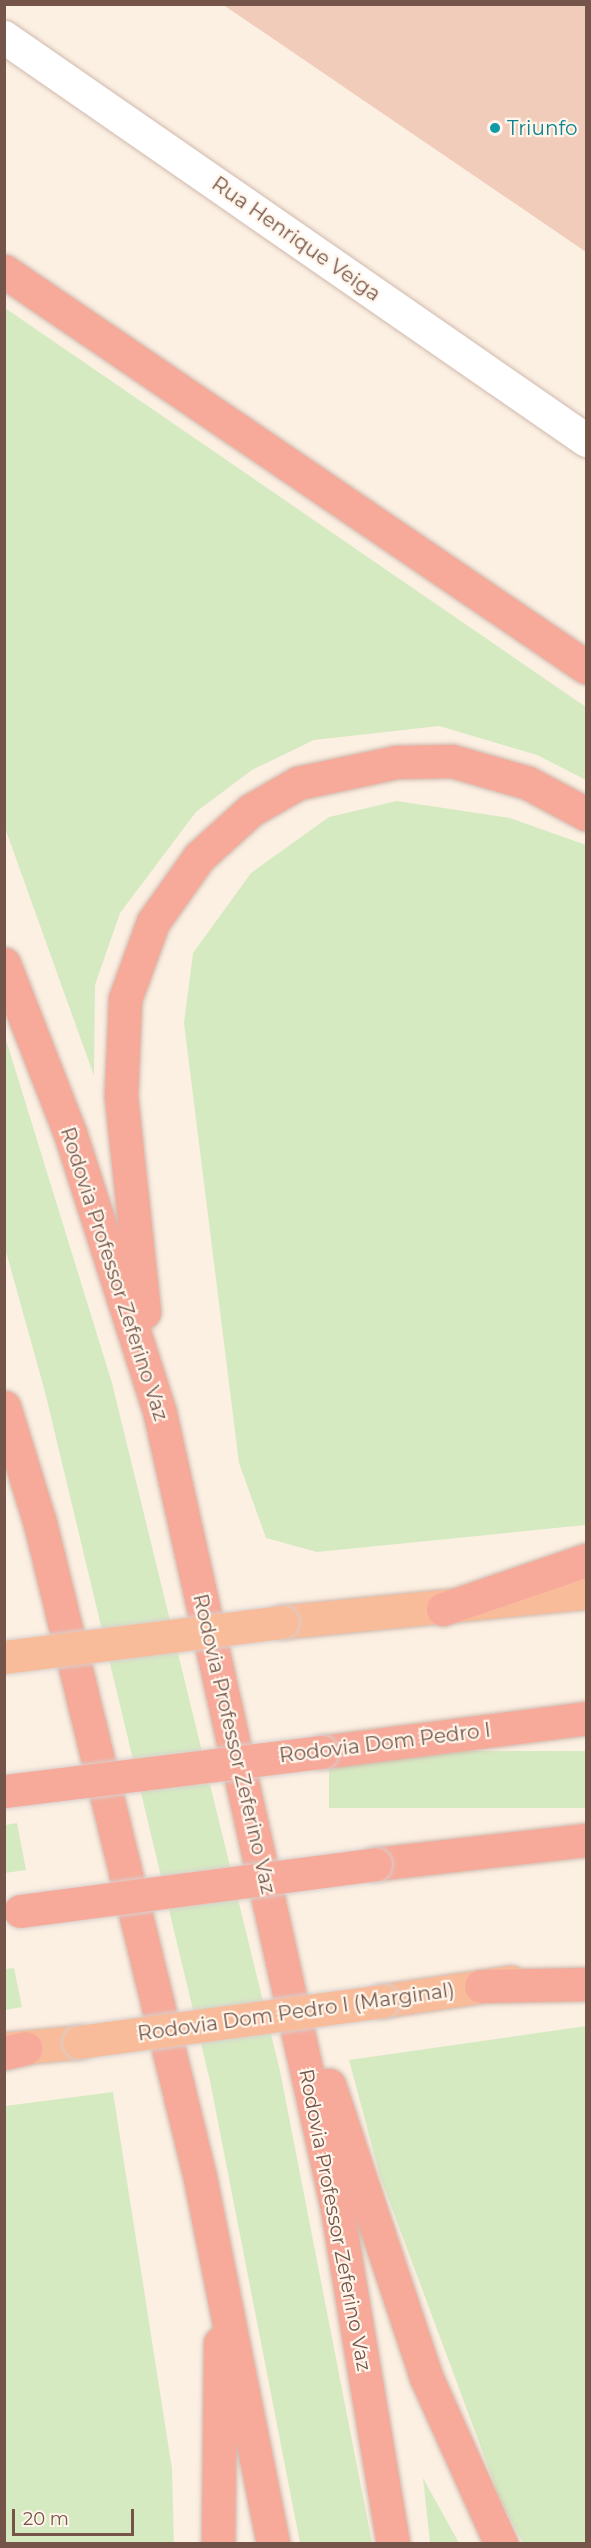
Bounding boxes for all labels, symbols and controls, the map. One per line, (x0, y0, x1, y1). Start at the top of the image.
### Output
place label: Triunfo (507, 116, 578, 140)
marker: Triunfo (488, 121, 502, 135)
street label: Rua Henrique Veiga (207, 172, 385, 306)
street label: Rodovia Professor Zeferino Vaz (55, 1124, 173, 1424)
street label: Rodovia Professor Zeferino Vaz (188, 1592, 280, 1896)
street label: Rodovia Dom Pedro I (278, 1718, 492, 1768)
street label: Rodovia Dom Pedro I (Marginal) (136, 1978, 456, 2046)
street label: Rodovia Professor Zeferino Vaz (294, 2067, 376, 2373)
scale bar (15, 2497, 136, 2535)
text: 20 m (23, 2508, 69, 2530)

